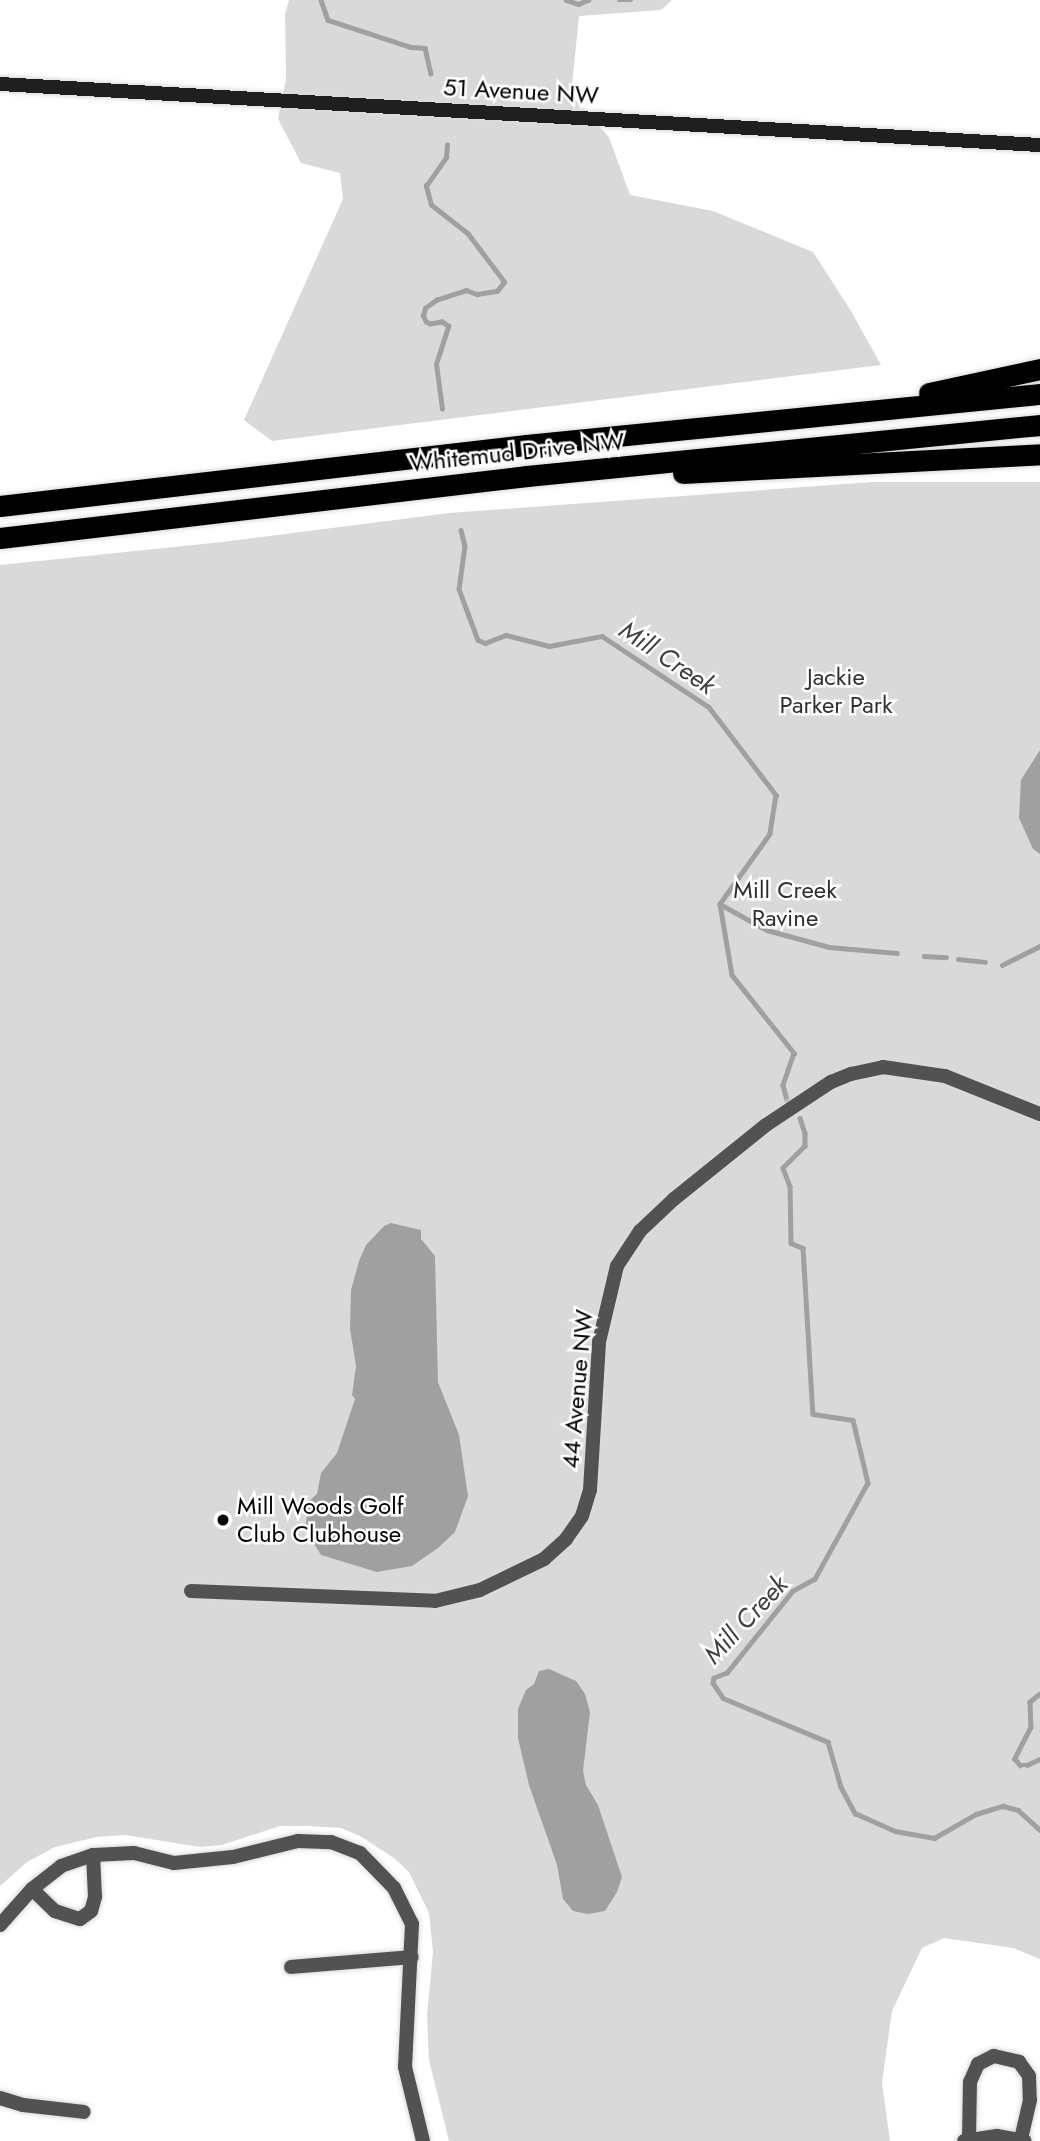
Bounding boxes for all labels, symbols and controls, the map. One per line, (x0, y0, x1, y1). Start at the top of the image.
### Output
street label: 51 Avenue NW (442, 73, 600, 109)
street label: Whitemud Drive NW (408, 426, 626, 478)
water label: Mill Creek (613, 615, 721, 701)
park label: Jackie Parker Park (780, 663, 892, 719)
park label: Mill Creek Ravine (733, 876, 837, 932)
street label: 44 Avenue NW (556, 1308, 598, 1470)
place label: Mill Woods Golf Club Clubhouse (237, 1492, 404, 1548)
marker: Mill Woods Golf Club Clubhouse (215, 1512, 231, 1528)
water label: Mill Creek (697, 1569, 795, 1671)

